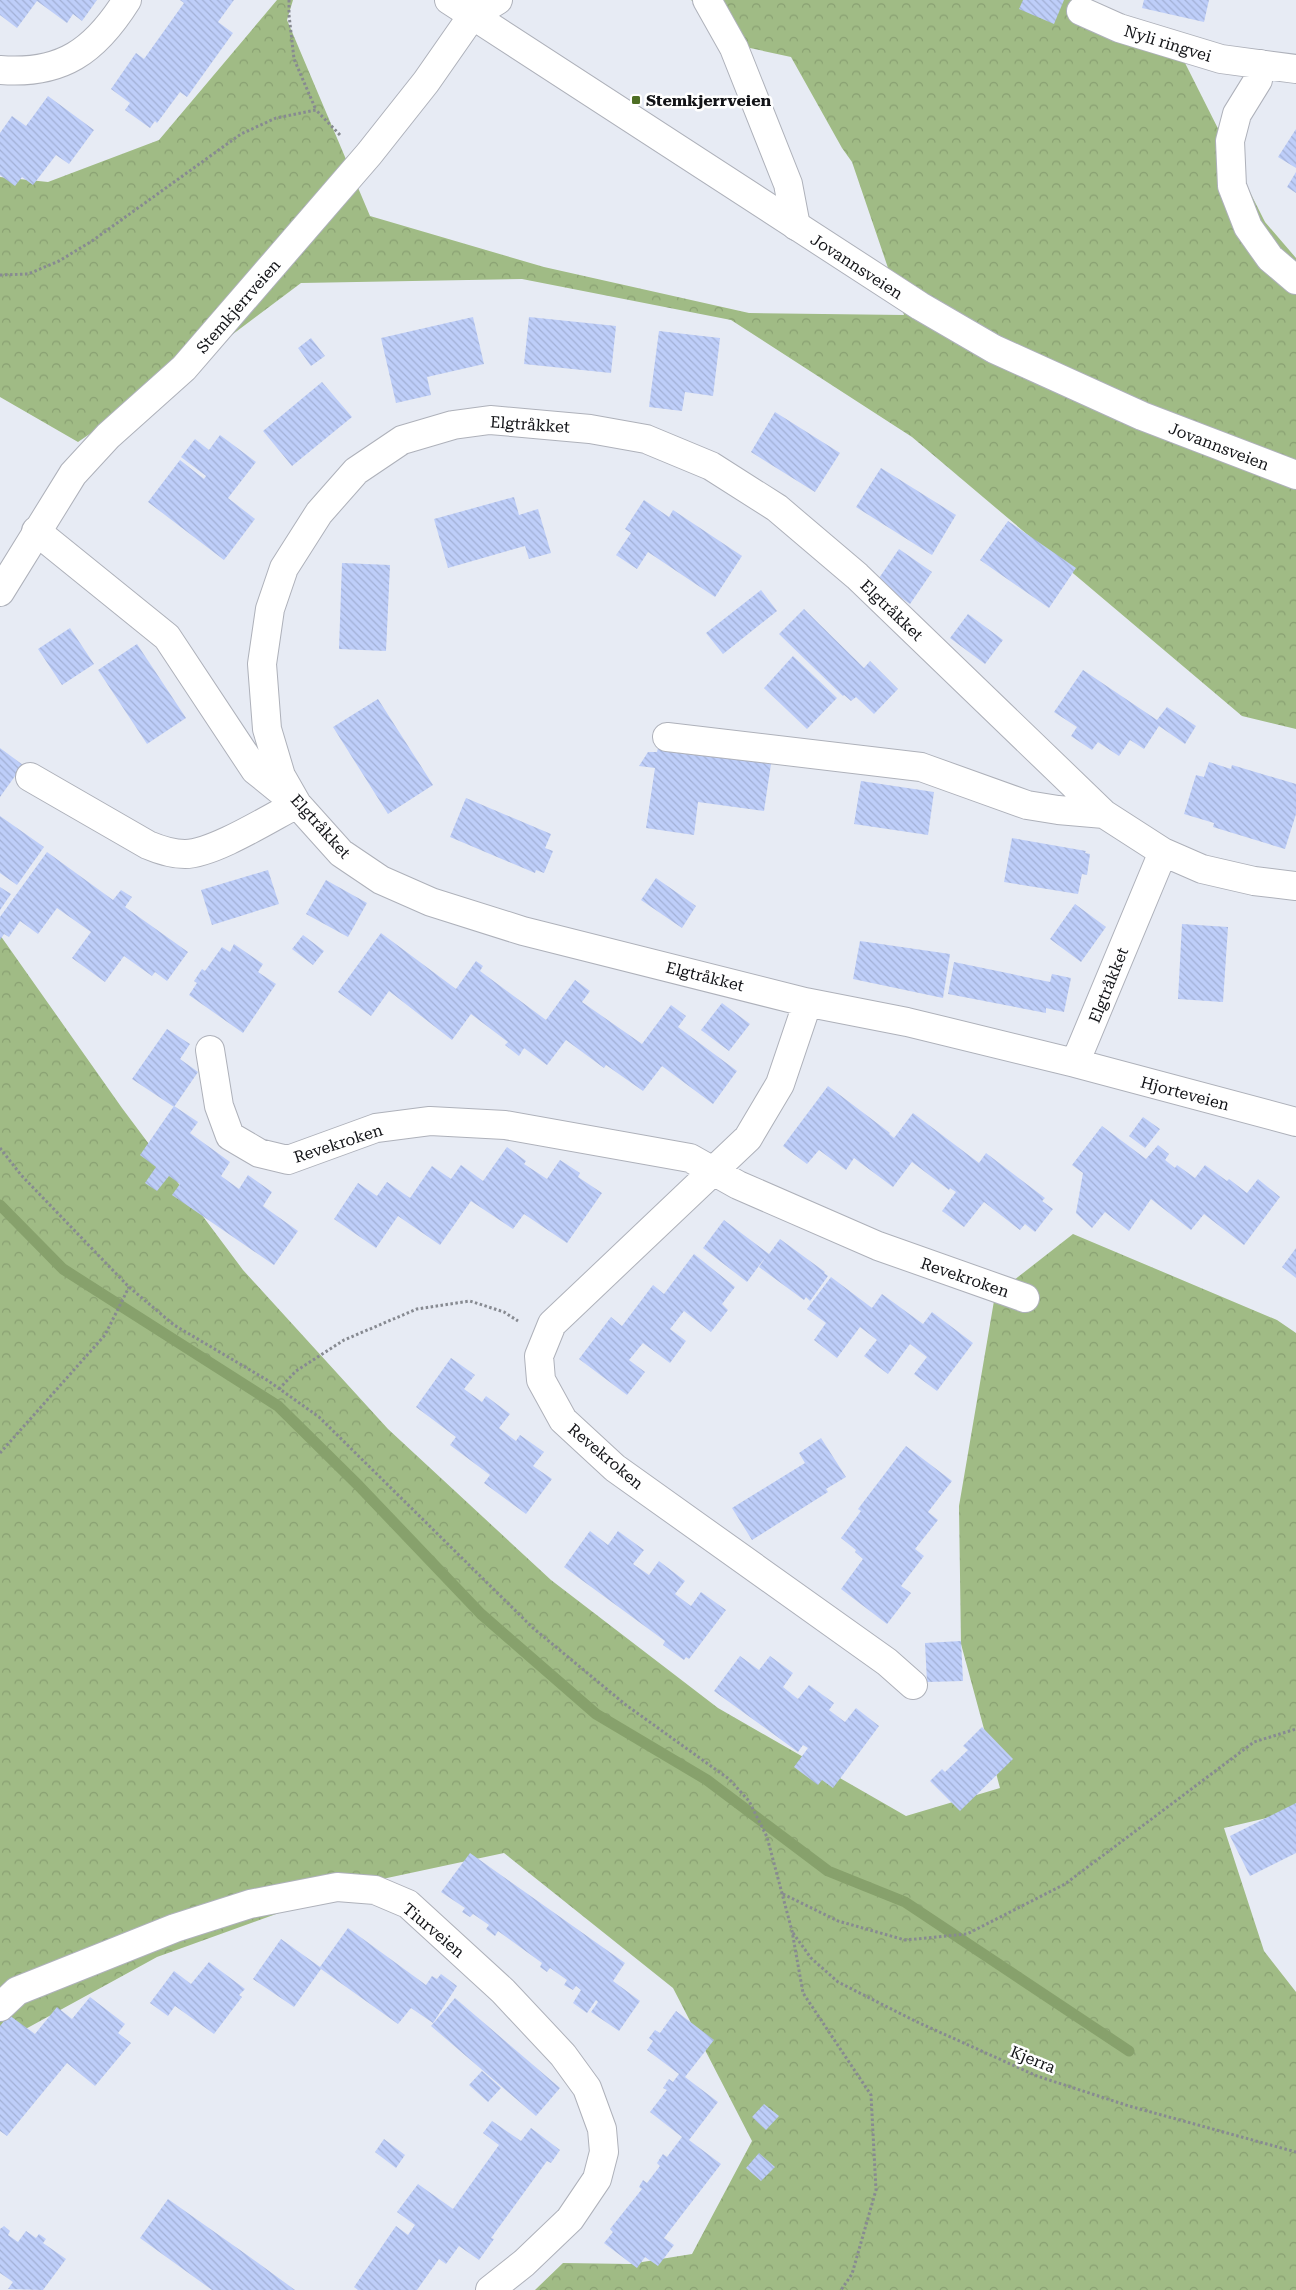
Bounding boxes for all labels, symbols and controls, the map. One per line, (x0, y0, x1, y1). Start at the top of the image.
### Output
street label: Nyli ringvei (1122, 21, 1214, 66)
place label: Stemkjerrveien (646, 91, 772, 110)
marker: Stemkjerrveien (630, 94, 642, 106)
street label: Jovannsveien (807, 230, 906, 303)
street label: Stemkjerrveien (193, 256, 284, 357)
street label: Elgtråkket (490, 412, 570, 437)
street label: Jovannsveien (1166, 419, 1272, 474)
street label: Elgtråkket (856, 576, 927, 645)
street label: Elgtråkket (287, 790, 354, 862)
street label: Elgtråkket (1085, 945, 1132, 1026)
street label: Elgtråkket (664, 958, 746, 995)
street label: Hjorteveien (1138, 1073, 1231, 1114)
street label: Revekroken (291, 1120, 385, 1167)
street label: Revekroken (918, 1253, 1012, 1301)
street label: Revekroken (564, 1419, 647, 1493)
street label: Tiurveien (399, 1899, 468, 1962)
street label: Kjerra (1008, 2042, 1058, 2077)

